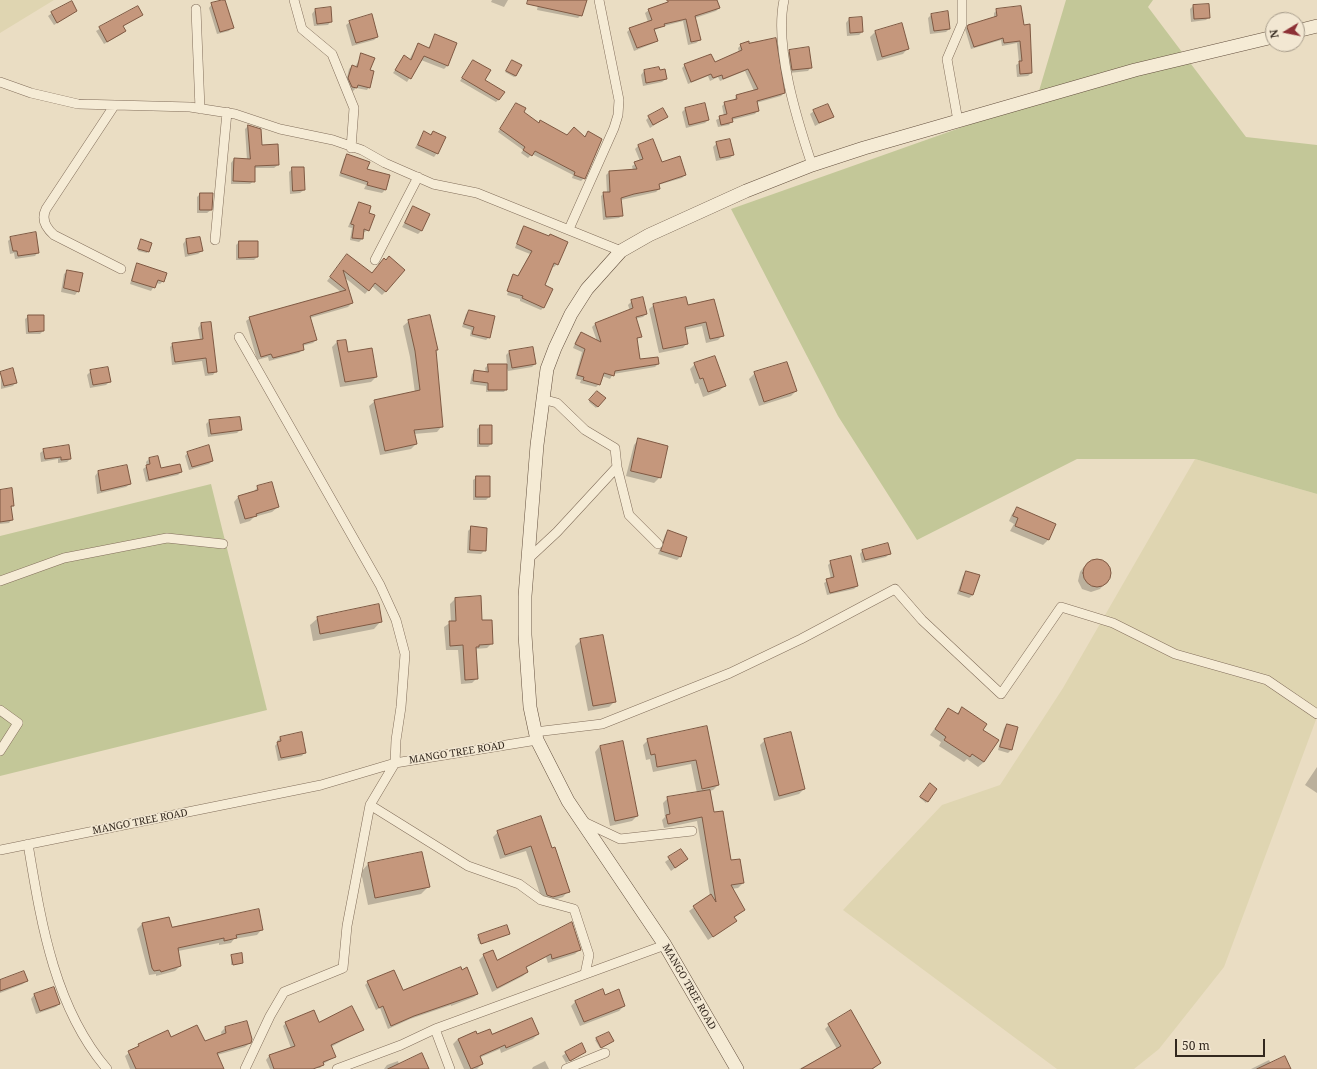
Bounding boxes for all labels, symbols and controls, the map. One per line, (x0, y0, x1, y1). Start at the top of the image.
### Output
north arrow (1265, 12, 1305, 52)
text: N (1266, 28, 1282, 40)
street label: MANGO TREE ROAD (408, 739, 506, 767)
street label: MANGO TREE ROAD (91, 807, 189, 837)
street label: MANGO TREE ROAD (660, 942, 718, 1032)
scale bar (1177, 1031, 1267, 1057)
text: 50 m (1182, 1037, 1210, 1054)

